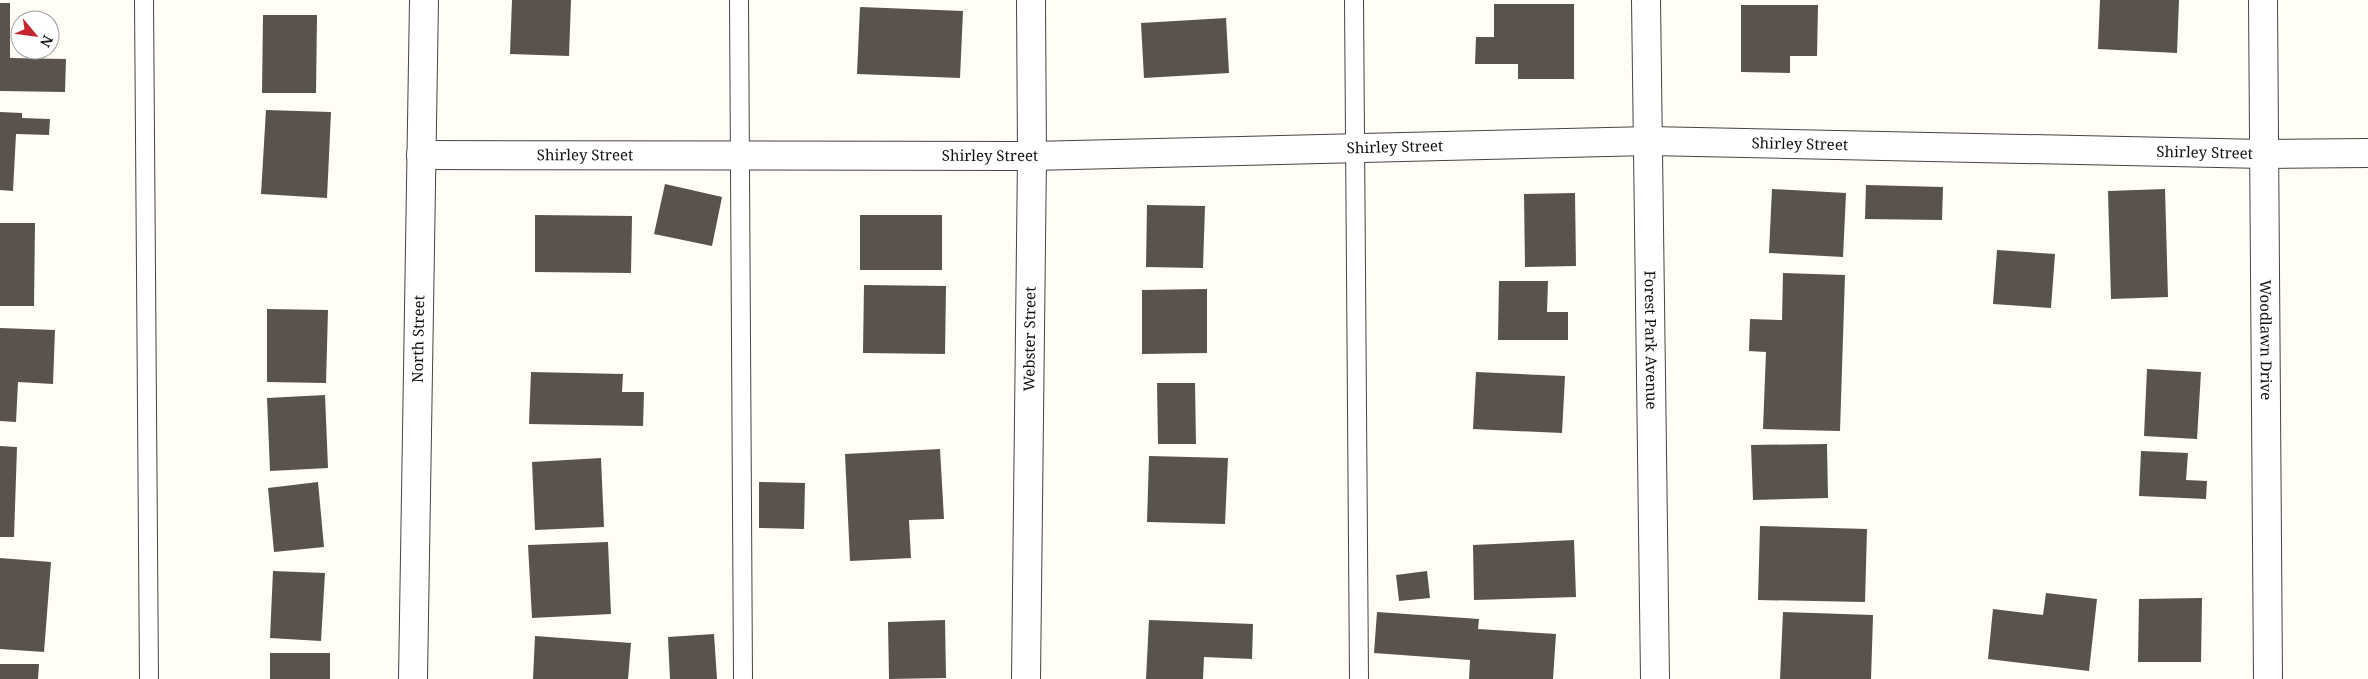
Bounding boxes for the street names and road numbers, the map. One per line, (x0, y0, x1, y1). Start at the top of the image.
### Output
street label: Shirley Street (1751, 132, 1848, 154)
street label: Shirley Street (1346, 135, 1443, 157)
street label: Shirley Street (2156, 141, 2253, 163)
street label: Shirley Street (537, 144, 633, 164)
street label: Shirley Street (942, 145, 1038, 165)
street label: Forest Park Avenue (1641, 270, 1662, 410)
street label: Woodlawn Drive (2256, 280, 2277, 400)
street label: Webster Street (1018, 286, 1040, 392)
street label: North Street (407, 295, 428, 383)

